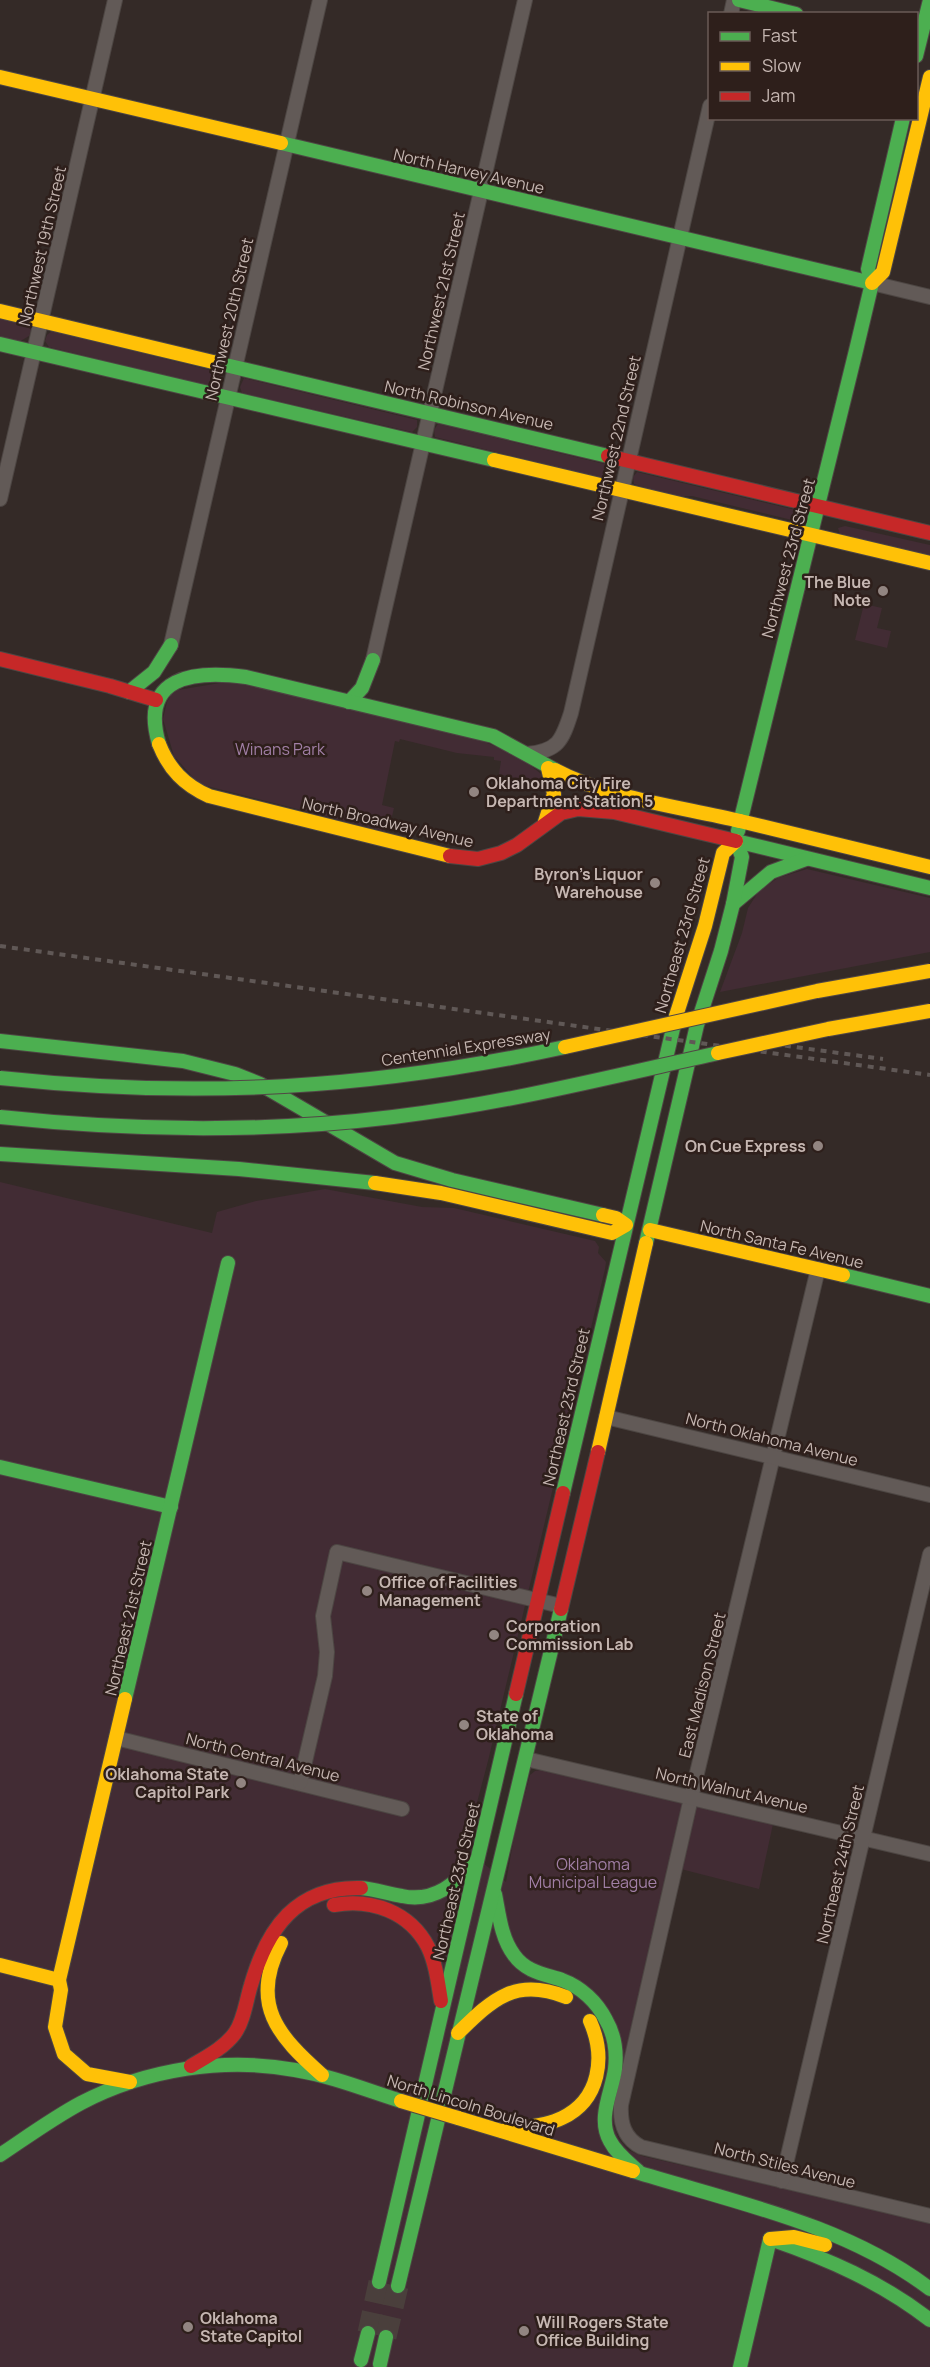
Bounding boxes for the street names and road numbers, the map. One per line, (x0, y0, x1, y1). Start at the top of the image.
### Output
street label: North Harvey Avenue (391, 143, 547, 199)
street label: Northwest 19th Street (13, 164, 71, 328)
street label: Northwest 21st Street (412, 210, 470, 372)
street label: Northwest 20th Street (200, 235, 258, 403)
street label: Northwest 22nd Street (586, 353, 646, 523)
street label: North Robinson Avenue (382, 375, 556, 435)
street label: Northwest 23rd Street (756, 476, 820, 640)
street label: North Broadway Avenue (300, 792, 476, 852)
street label: Northeast 23rd Street (649, 854, 715, 1016)
street label: Centennial Expressway (380, 1023, 553, 1071)
street label: North Santa Fe Avenue (698, 1214, 866, 1274)
street label: Northeast 23rd Street (537, 1326, 595, 1488)
street label: North Oklahoma Avenue (684, 1407, 860, 1471)
street label: Northeast 21st Street (99, 1538, 157, 1698)
street label: East Madison Street (673, 1610, 731, 1760)
street label: North Central Avenue (184, 1727, 342, 1787)
street label: North Walnut Avenue (654, 1762, 810, 1818)
street label: Northeast 24th Street (811, 1782, 869, 1946)
street label: Northeast 23rd Street (427, 1800, 485, 1962)
street label: North Lincoln Boulevard (384, 2069, 558, 2141)
street label: North Stiles Avenue (712, 2137, 858, 2193)

